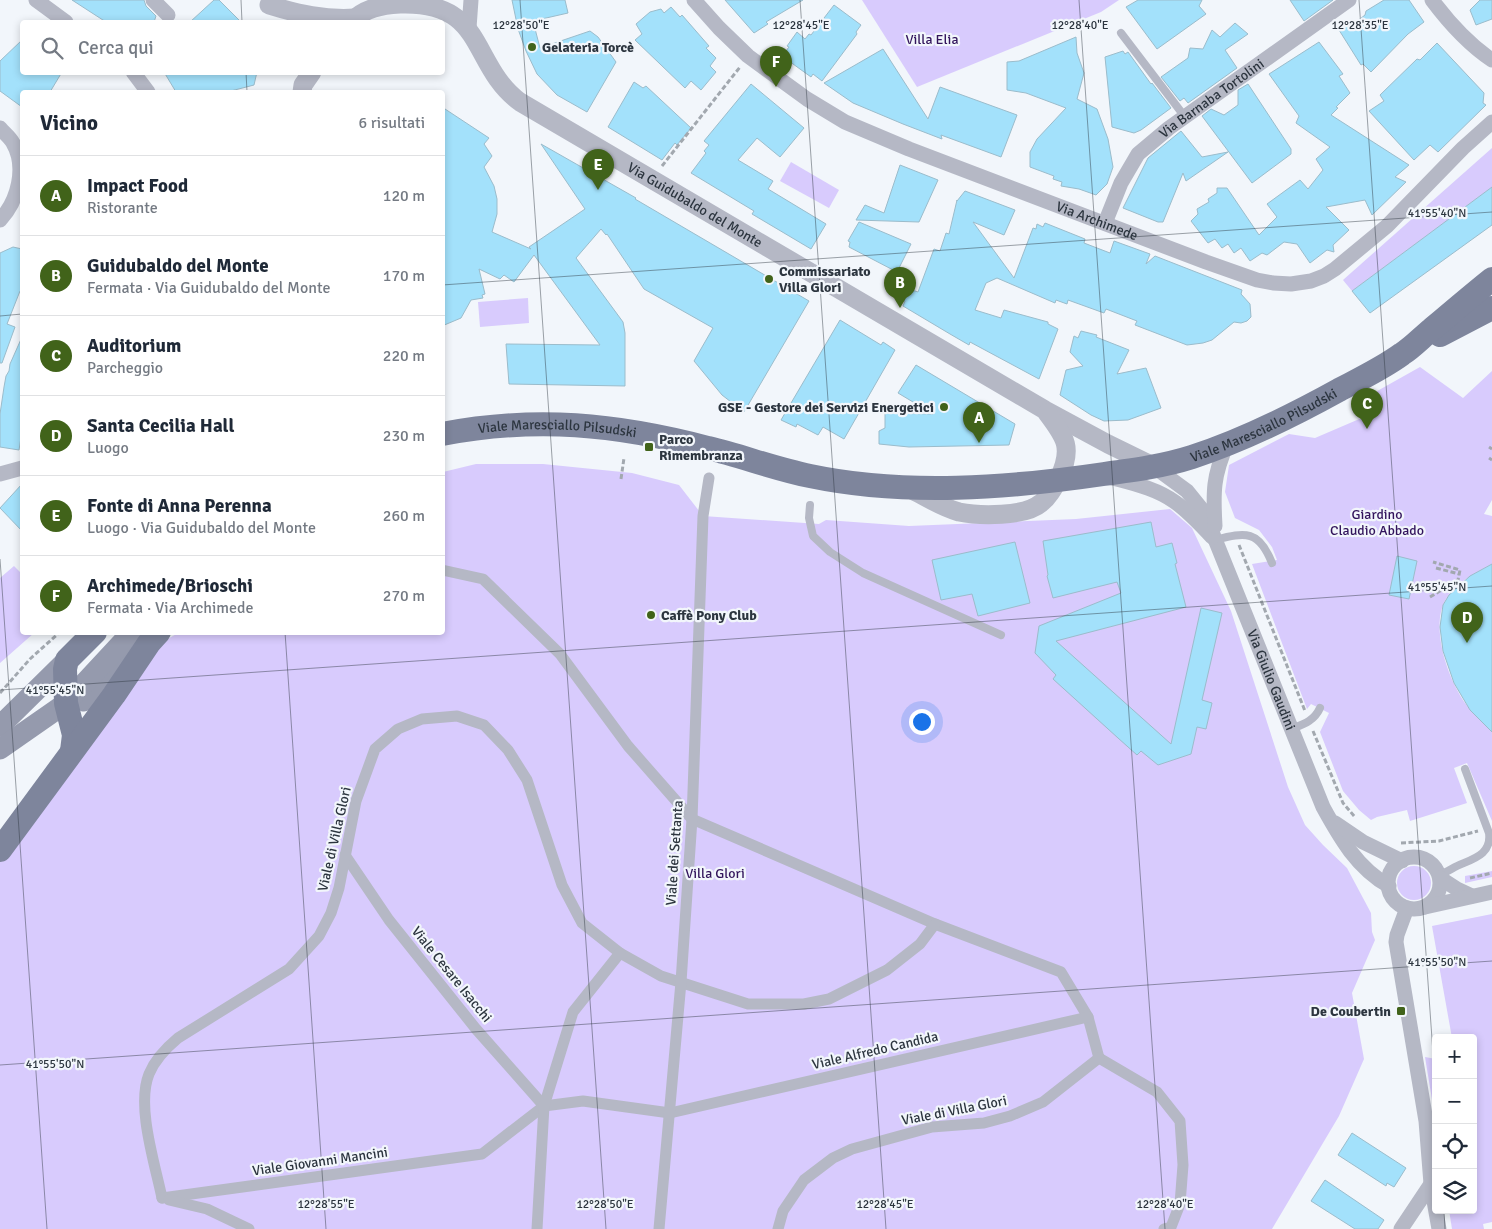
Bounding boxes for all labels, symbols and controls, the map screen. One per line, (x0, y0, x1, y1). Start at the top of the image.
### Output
text: 12°28'50"E (492, 18, 550, 33)
text: 12°28'45"E (772, 18, 830, 33)
text: 12°28'40"E (1051, 18, 1109, 33)
text: 12°28'35"E (1331, 18, 1389, 33)
search box (20, 20, 445, 75)
park label: Villa Elia (906, 31, 958, 48)
icon: search (38, 34, 66, 62)
text: Cerca qui (78, 36, 154, 60)
place label: Gelateria Torcè (542, 39, 634, 56)
marker: Gelateria Torcè (526, 41, 538, 53)
pin: F (760, 46, 792, 87)
street label: Via Barnaba Tortolini (1156, 55, 1267, 142)
text: Vicino (40, 110, 98, 136)
text: 6 risultati (359, 113, 425, 133)
pin: E (582, 149, 614, 190)
street label: Via Guidubaldo del Monte (624, 159, 765, 251)
text: Impact Food (87, 174, 188, 198)
text: A (51, 186, 61, 206)
text: 120 m (383, 186, 425, 206)
text: Ristorante (87, 198, 158, 218)
street label: Via Archimede (1054, 198, 1140, 244)
text: 41°55'40"N (1408, 206, 1466, 221)
text: Guidubaldo del Monte (87, 254, 269, 278)
place label: Commissariato Villa Glori (779, 263, 871, 296)
text: B (51, 266, 61, 286)
text: 170 m (383, 266, 425, 286)
pin: B (884, 267, 916, 308)
marker: Commissariato Villa Glori (763, 273, 775, 285)
text: Fermata · Via Guidubaldo del Monte (87, 278, 330, 298)
text: Auditorium (87, 334, 181, 358)
text: C (51, 346, 61, 366)
text: 220 m (383, 346, 425, 366)
text: Parcheggio (87, 358, 163, 378)
street label: Viale Maresciallo Pilsudski (1188, 385, 1340, 466)
pin: C (1351, 388, 1383, 429)
place label: GSE - Gestore dei Servizi Energetici (718, 399, 934, 416)
marker: GSE - Gestore dei Servizi Energetici (938, 401, 950, 413)
pin: A (963, 402, 995, 443)
text: Santa Cecilia Hall (87, 414, 234, 438)
street label: Viale Maresciallo Pilsudski (477, 416, 638, 441)
text: D (51, 426, 61, 446)
text: 230 m (383, 426, 425, 446)
place label: Parco Rimembranza (659, 431, 743, 464)
text: Luogo (87, 438, 129, 458)
marker: Parco Rimembranza (643, 441, 655, 453)
text: Fonte di Anna Perenna (87, 494, 272, 518)
text: E (51, 506, 61, 526)
text: 260 m (383, 506, 425, 526)
park label: Giardino Claudio Abbado (1330, 506, 1424, 539)
text: Luogo · Via Guidubaldo del Monte (87, 518, 316, 538)
text: Archimede/Brioschi (87, 574, 253, 598)
text: 41°55'45"N (1408, 580, 1466, 595)
text: F (52, 586, 60, 606)
text: 270 m (383, 586, 425, 606)
text: Fermata · Via Archimede (87, 598, 253, 618)
pin: D (1451, 602, 1483, 643)
place label: Caffè Pony Club (661, 607, 757, 624)
marker: Caffè Pony Club (645, 609, 657, 621)
street label: Via Giulio Gaudini (1243, 627, 1299, 733)
text: 41°55'45"N (26, 683, 84, 698)
your location (909, 709, 935, 735)
street label: Viale di Villa Glori (314, 785, 355, 893)
street label: Viale dei Settanta (662, 800, 687, 906)
park label: Villa Glori (685, 865, 745, 882)
street label: Viale Cesare Isacchi (408, 923, 495, 1026)
text: 41°55'50"N (1408, 955, 1466, 970)
place label: De Coubertin (1311, 1003, 1391, 1020)
marker: De Coubertin (1395, 1005, 1407, 1017)
street label: Viale Alfredo Candida (810, 1028, 940, 1073)
map controls (1432, 1034, 1477, 1214)
button: + (1432, 1034, 1477, 1079)
text: 41°55'50"N (26, 1057, 84, 1072)
button: − (1432, 1079, 1477, 1124)
street label: Viale di Villa Glori (900, 1092, 1008, 1129)
button: locate (1432, 1124, 1477, 1169)
street label: Viale Giovanni Mancini (251, 1144, 389, 1179)
button: layers (1432, 1169, 1477, 1214)
text: 12°28'55"E (297, 1197, 355, 1212)
text: 12°28'50"E (576, 1197, 634, 1212)
text: 12°28'45"E (856, 1197, 914, 1212)
text: 12°28'40"E (1136, 1197, 1194, 1212)

